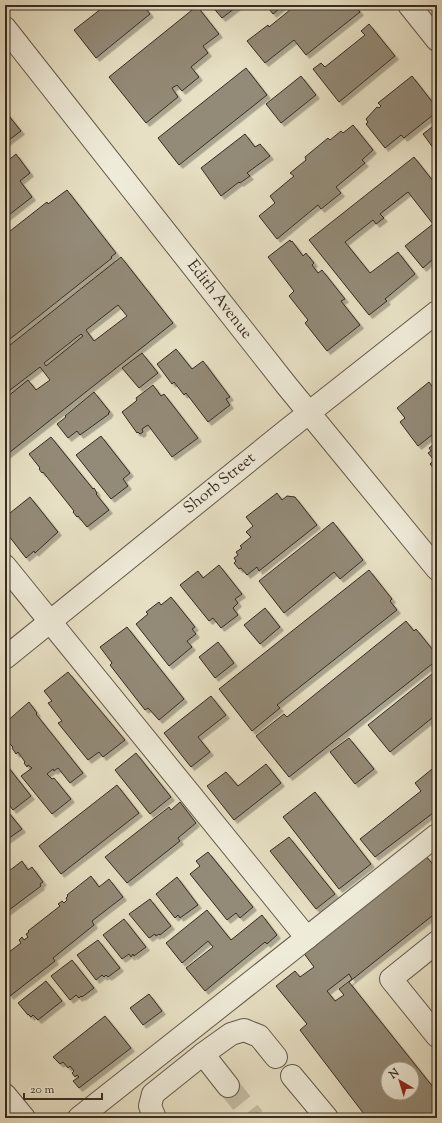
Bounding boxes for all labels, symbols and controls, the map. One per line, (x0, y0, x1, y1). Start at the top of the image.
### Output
street label: Edith Avenue (181, 256, 257, 344)
street label: Shorb Street (179, 447, 261, 520)
north arrow (380, 1061, 420, 1101)
text: N (385, 1065, 403, 1084)
scale bar (24, 1075, 102, 1101)
text: 20 m (30, 1081, 55, 1099)

